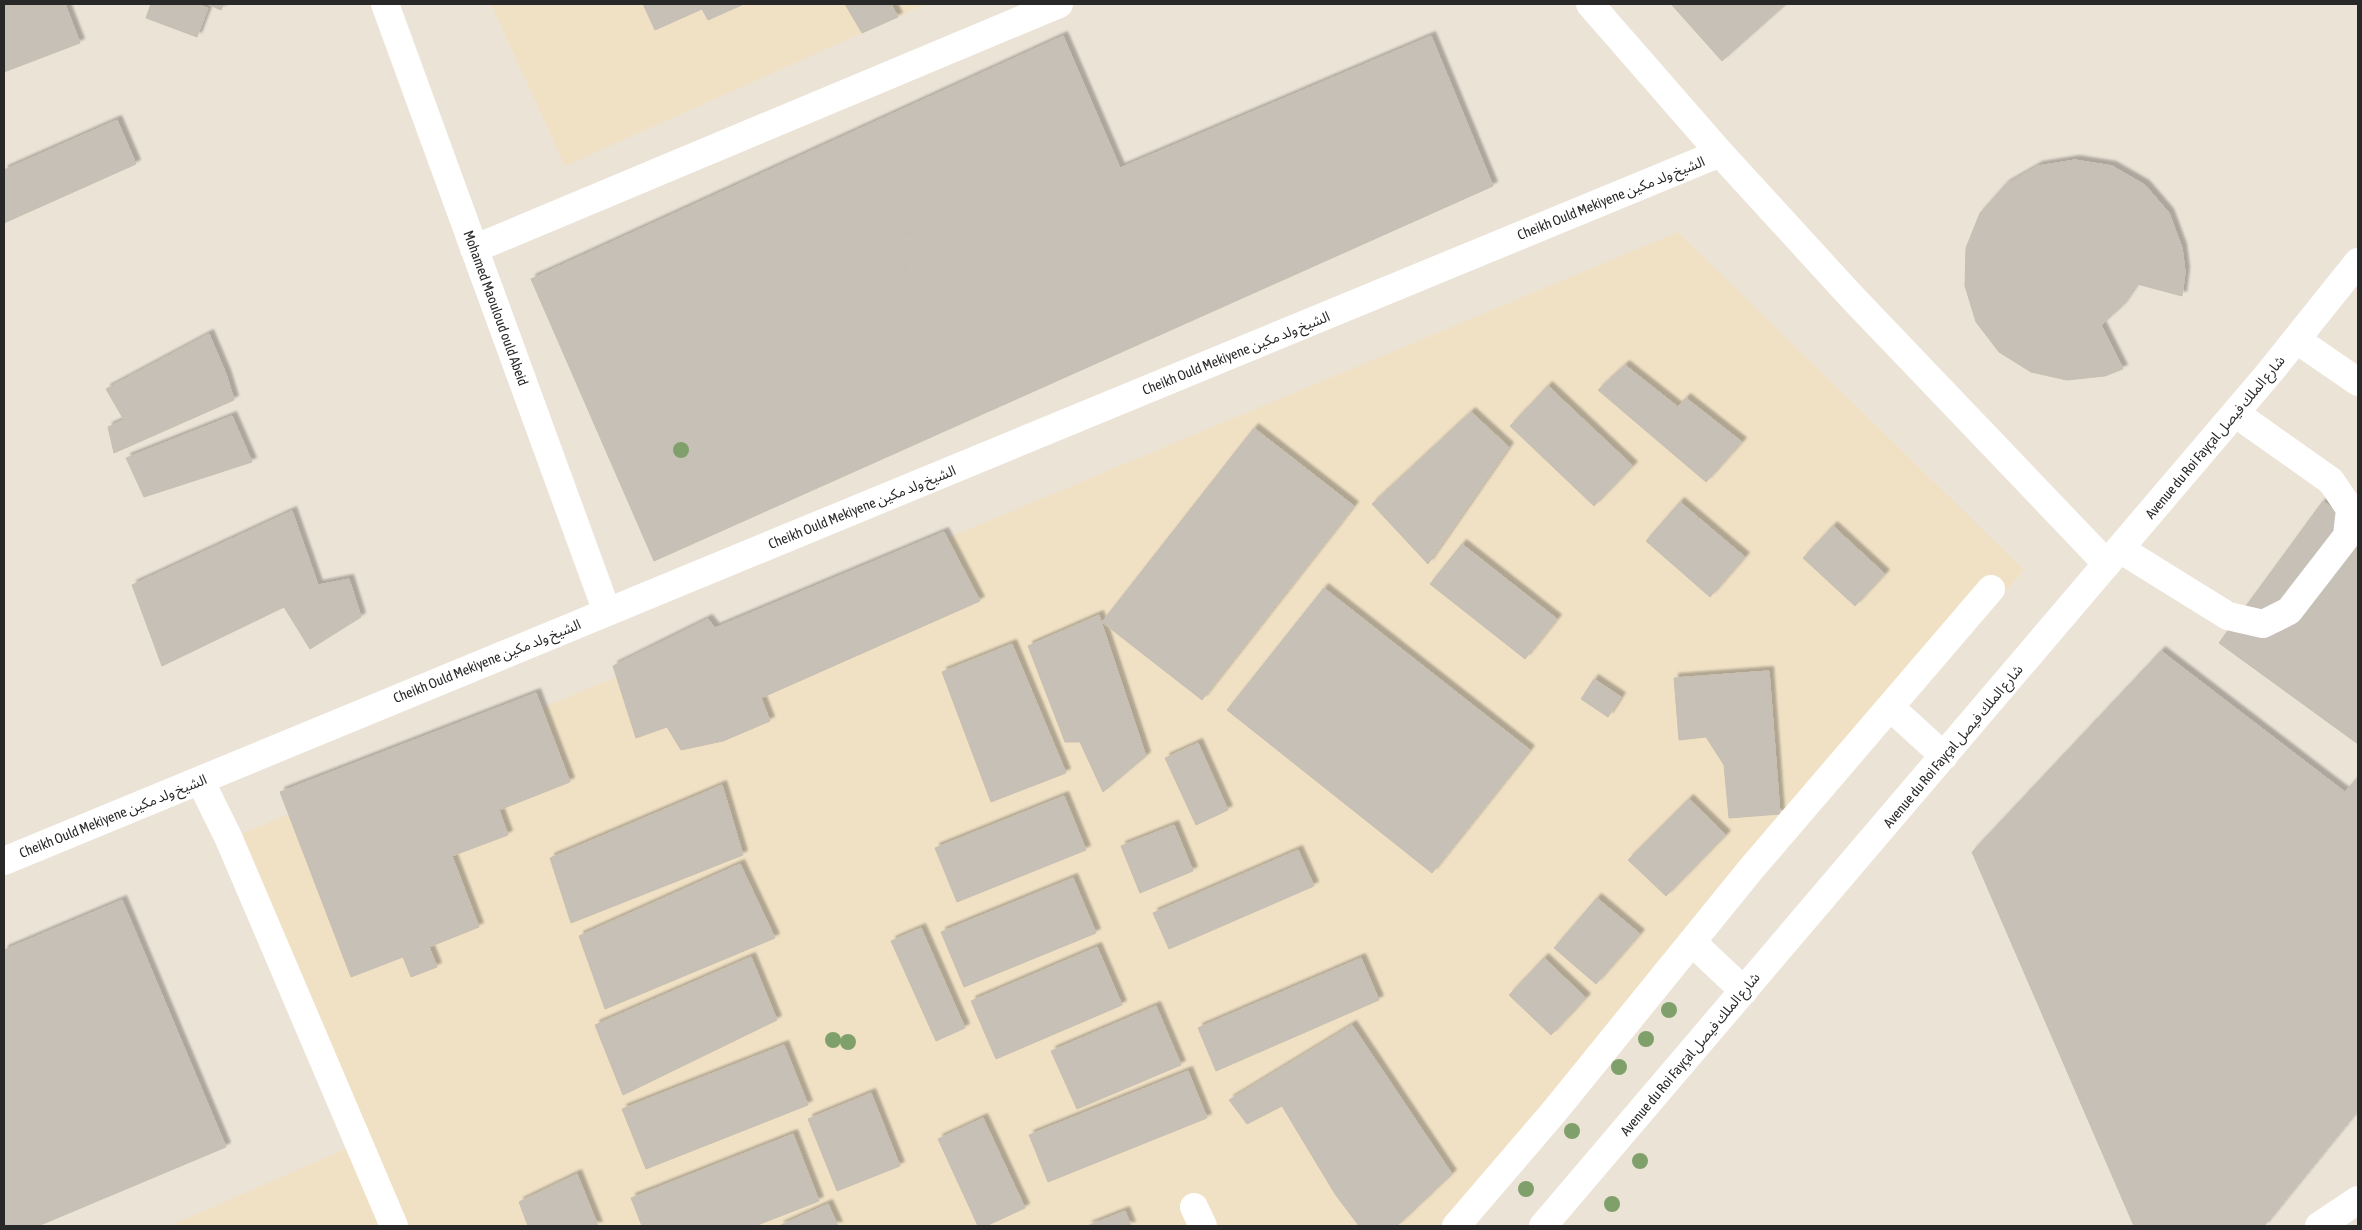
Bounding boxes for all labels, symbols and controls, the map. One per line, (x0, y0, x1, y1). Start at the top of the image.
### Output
street label: Cheikh Ould Mekiyene الشيخ ولد مكين (1515, 153, 1708, 246)
street label: Mohamed Maouloud ould Abeid (460, 228, 532, 388)
street label: Cheikh Ould Mekiyene الشيخ ولد مكين (1140, 308, 1333, 401)
street label: Avenue du Roi Fayçal شارع الملك فيصل (2142, 352, 2290, 524)
street label: Cheikh Ould Mekiyene الشيخ ولد مكين (766, 462, 959, 555)
street label: Cheikh Ould Mekiyene الشيخ ولد مكين (391, 616, 584, 709)
street label: Avenue du Roi Fayçal شارع الملك فيصل (1880, 661, 2028, 833)
street label: Cheikh Ould Mekiyene الشيخ ولد مكين (17, 771, 210, 864)
street label: Avenue du Roi Fayçal شارع الملك فيصل (1617, 969, 1765, 1141)

